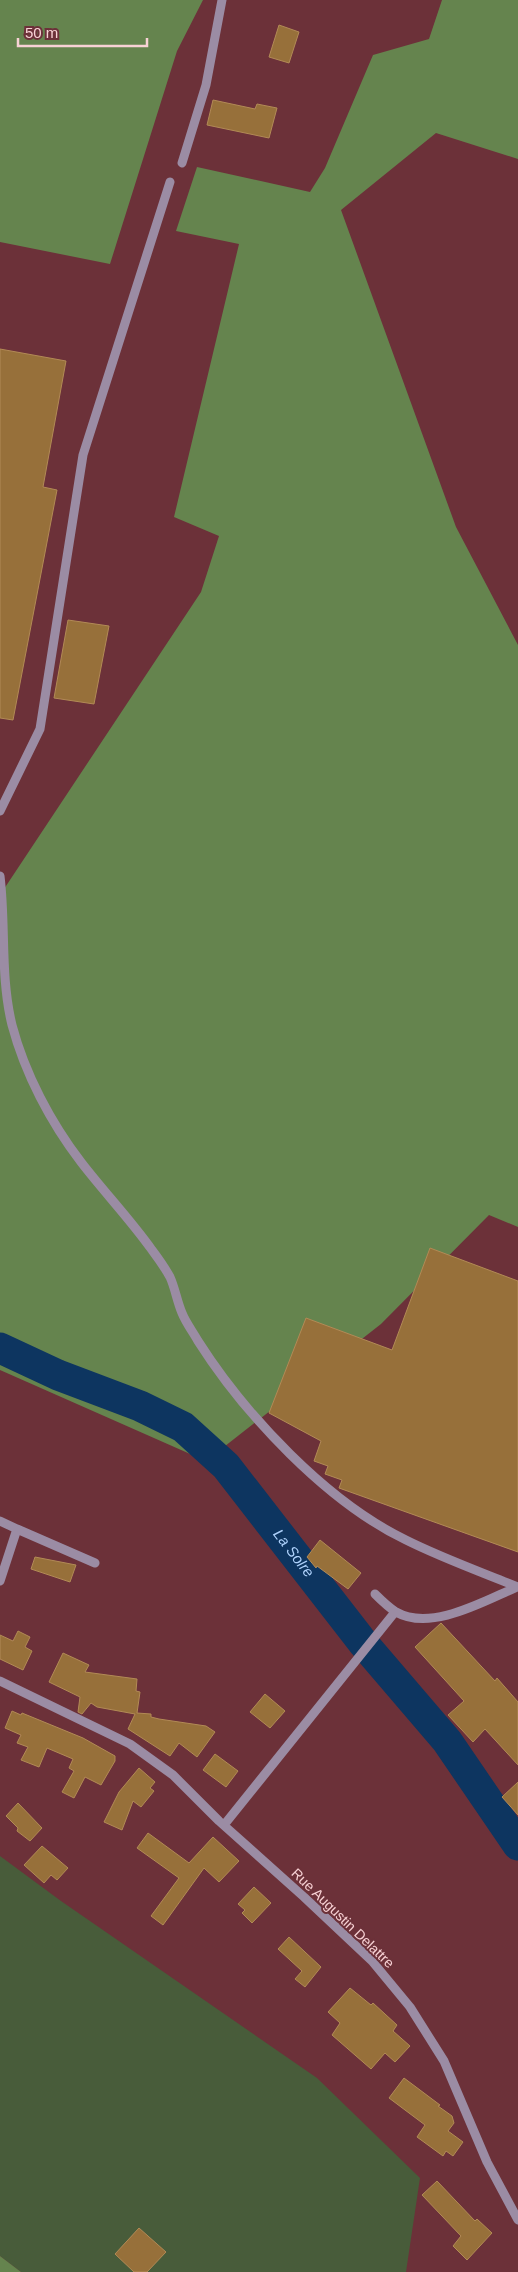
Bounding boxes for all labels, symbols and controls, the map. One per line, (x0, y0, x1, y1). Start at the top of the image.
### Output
scale bar (18, 15, 146, 47)
text: 50 m (25, 24, 58, 41)
water label: La Solre (270, 1526, 318, 1580)
street label: Rue Augustin Delattre (288, 1865, 398, 1971)

